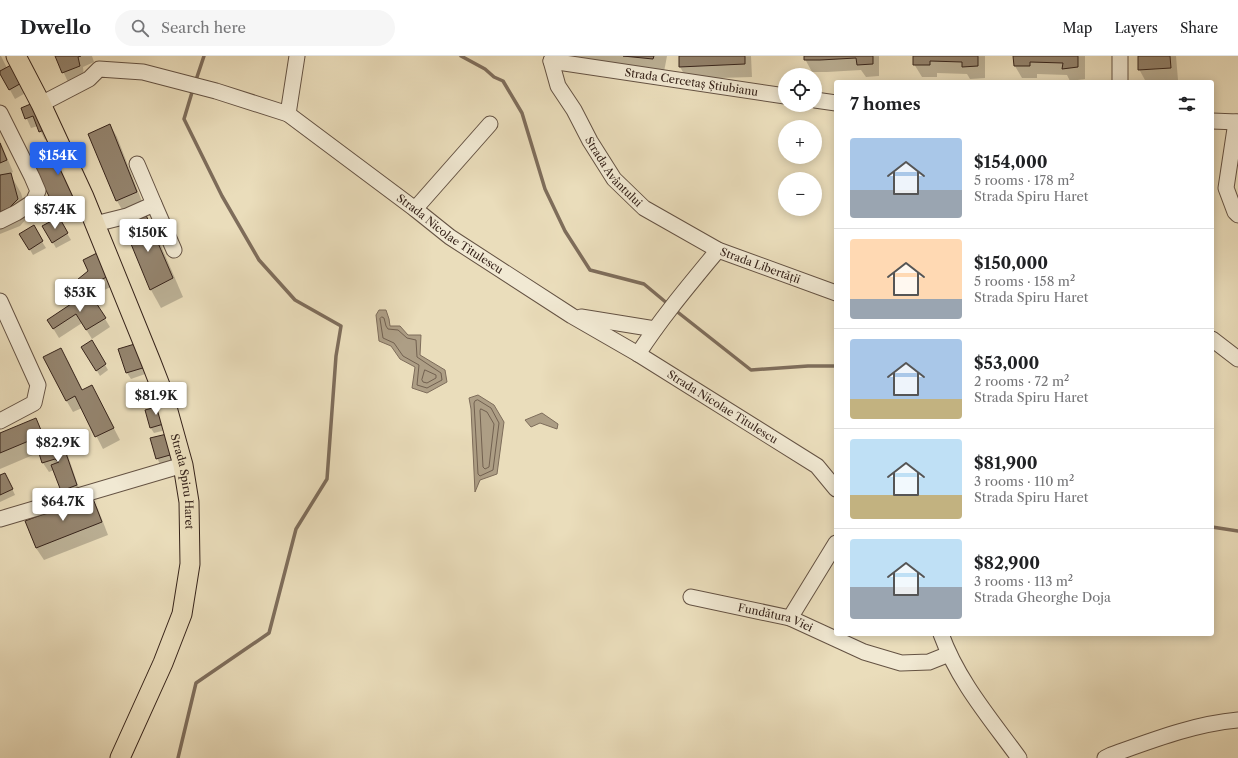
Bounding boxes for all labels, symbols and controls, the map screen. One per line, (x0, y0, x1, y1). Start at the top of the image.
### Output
search box (115, 10, 395, 46)
text: Dwello (20, 16, 91, 39)
icon: search (129, 17, 151, 39)
text: Search here (161, 18, 246, 37)
text: Map (1062, 19, 1092, 37)
text: Layers (1114, 19, 1158, 37)
text: Share (1180, 19, 1218, 37)
street label: Strada Cercetaș Știubianu (624, 65, 759, 99)
map controls (778, 68, 822, 216)
button: locate (778, 68, 822, 112)
icon: filters (1176, 93, 1198, 115)
text: 7 homes (850, 94, 921, 114)
button: + (778, 120, 822, 164)
street label: Strada Avântului (582, 134, 646, 210)
pin: $154K (30, 142, 86, 176)
text: $154K (39, 147, 77, 163)
text: $154,000 (974, 152, 1048, 172)
icon: home (882, 154, 930, 202)
button: − (778, 172, 822, 216)
text: 5 rooms · 178 m² (974, 172, 1075, 188)
text: Strada Spiru Haret (974, 188, 1088, 204)
street label: Strada Nicolae Titulescu (394, 191, 506, 277)
pin: $57.4K (22, 196, 88, 230)
text: $57.4K (34, 201, 76, 217)
pin: $150K (120, 219, 176, 253)
text: $150K (129, 224, 167, 240)
street label: Strada Libertății (718, 244, 803, 287)
text: $150,000 (974, 253, 1048, 273)
icon: home (882, 255, 930, 303)
text: 5 rooms · 158 m² (974, 273, 1075, 289)
pin: $53K (56, 279, 104, 313)
text: $53K (64, 284, 96, 300)
text: Strada Spiru Haret (974, 289, 1088, 305)
text: $53,000 (974, 353, 1039, 373)
icon: home (882, 355, 930, 403)
street label: Strada Nicolae Titulescu (665, 367, 781, 447)
text: 2 rooms · 72 m² (974, 373, 1069, 389)
pin: $81.9K (123, 382, 189, 416)
text: $81.9K (135, 387, 177, 403)
text: Strada Spiru Haret (974, 389, 1088, 405)
pin: $82.9K (25, 429, 91, 463)
street label: Strada Spiru Haret (168, 432, 196, 530)
text: $82.9K (36, 434, 80, 450)
text: $81,900 (974, 453, 1038, 473)
icon: home (882, 455, 930, 503)
text: 3 rooms · 110 m² (974, 473, 1074, 489)
pin: $64.7K (30, 488, 96, 522)
text: Strada Spiru Haret (974, 489, 1088, 505)
text: $64.7K (41, 493, 85, 509)
text: $82,900 (974, 553, 1040, 573)
icon: home (882, 555, 930, 603)
text: 3 rooms · 113 m² (974, 573, 1073, 589)
text: Strada Gheorghe Doja (974, 589, 1111, 605)
street label: Fundătura Viei (737, 600, 816, 635)

